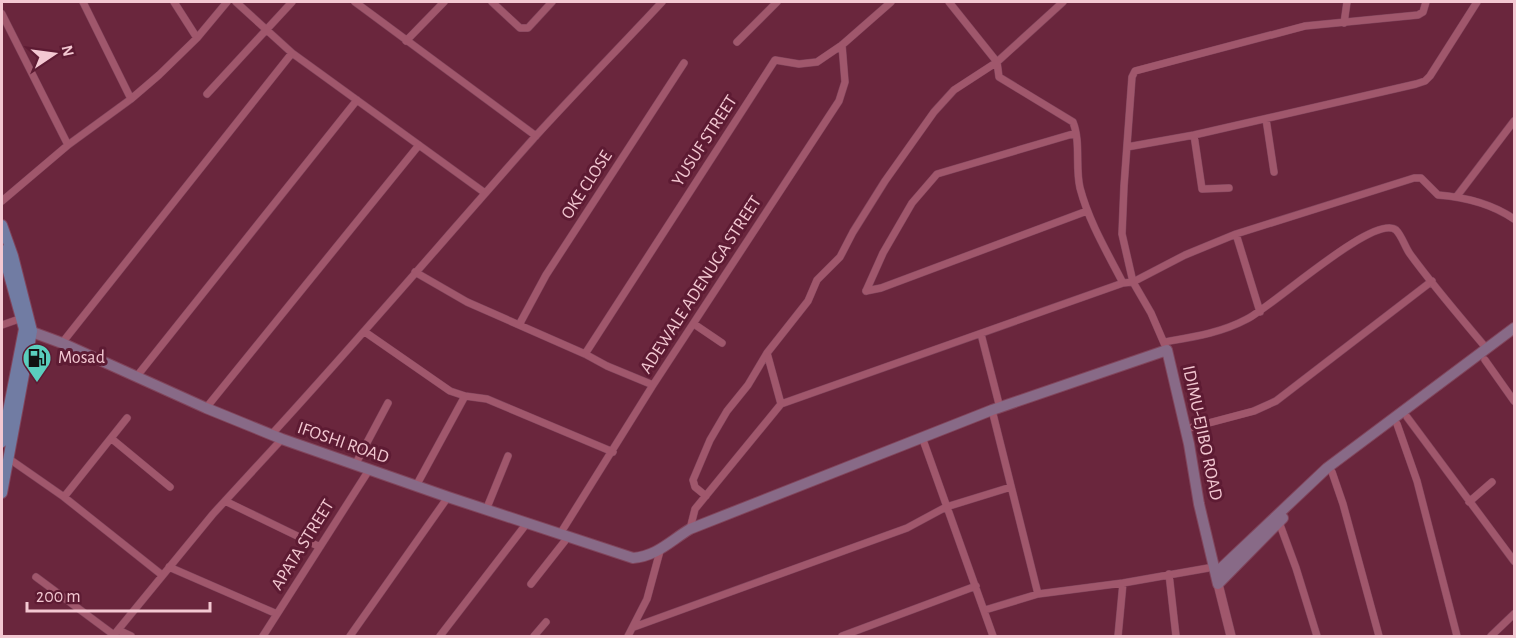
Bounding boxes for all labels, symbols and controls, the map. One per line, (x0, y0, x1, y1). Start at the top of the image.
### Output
north arrow (24, 24, 84, 84)
text: N (59, 44, 77, 58)
street label: YUSUF STREET (669, 92, 741, 190)
street label: OKE CLOSE (558, 147, 616, 223)
street label: ADEWALE ADENUGA STREET (637, 193, 765, 377)
fuel station icon: Mosad (21, 342, 53, 384)
place label: Mosad (58, 349, 105, 367)
street label: IDIMU-EJIBO ROAD (1179, 364, 1225, 502)
street label: IFOSHI ROAD (295, 419, 391, 467)
street label: APATA STREET (268, 497, 338, 593)
scale bar (27, 575, 210, 613)
text: 200 m (36, 588, 81, 606)

